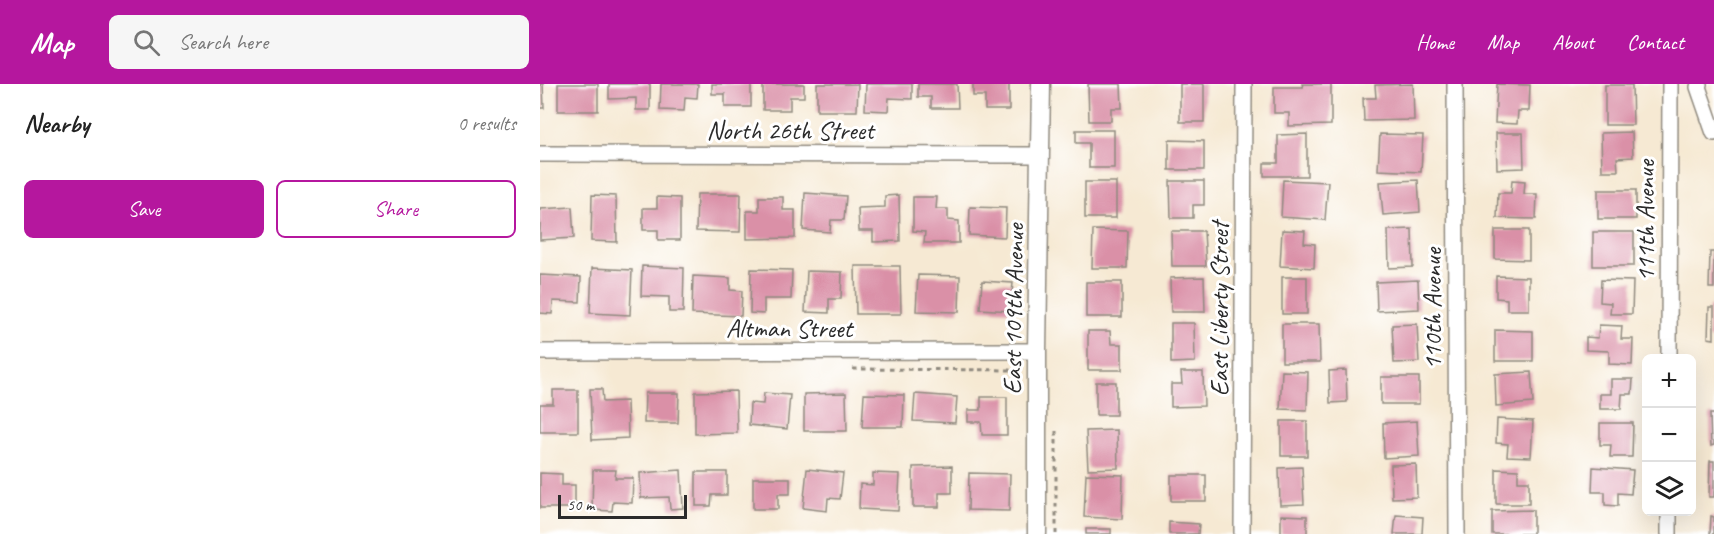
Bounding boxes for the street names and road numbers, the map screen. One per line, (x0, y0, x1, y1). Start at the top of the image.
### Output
street label: North 26th Street (706, 114, 876, 147)
street label: 111th Avenue (1629, 159, 1662, 282)
street label: East Liberty Street (1203, 218, 1236, 396)
street label: East 109th Avenue (996, 222, 1032, 395)
street label: 110th Avenue (1416, 247, 1449, 370)
street label: Altman Street (726, 312, 854, 345)

